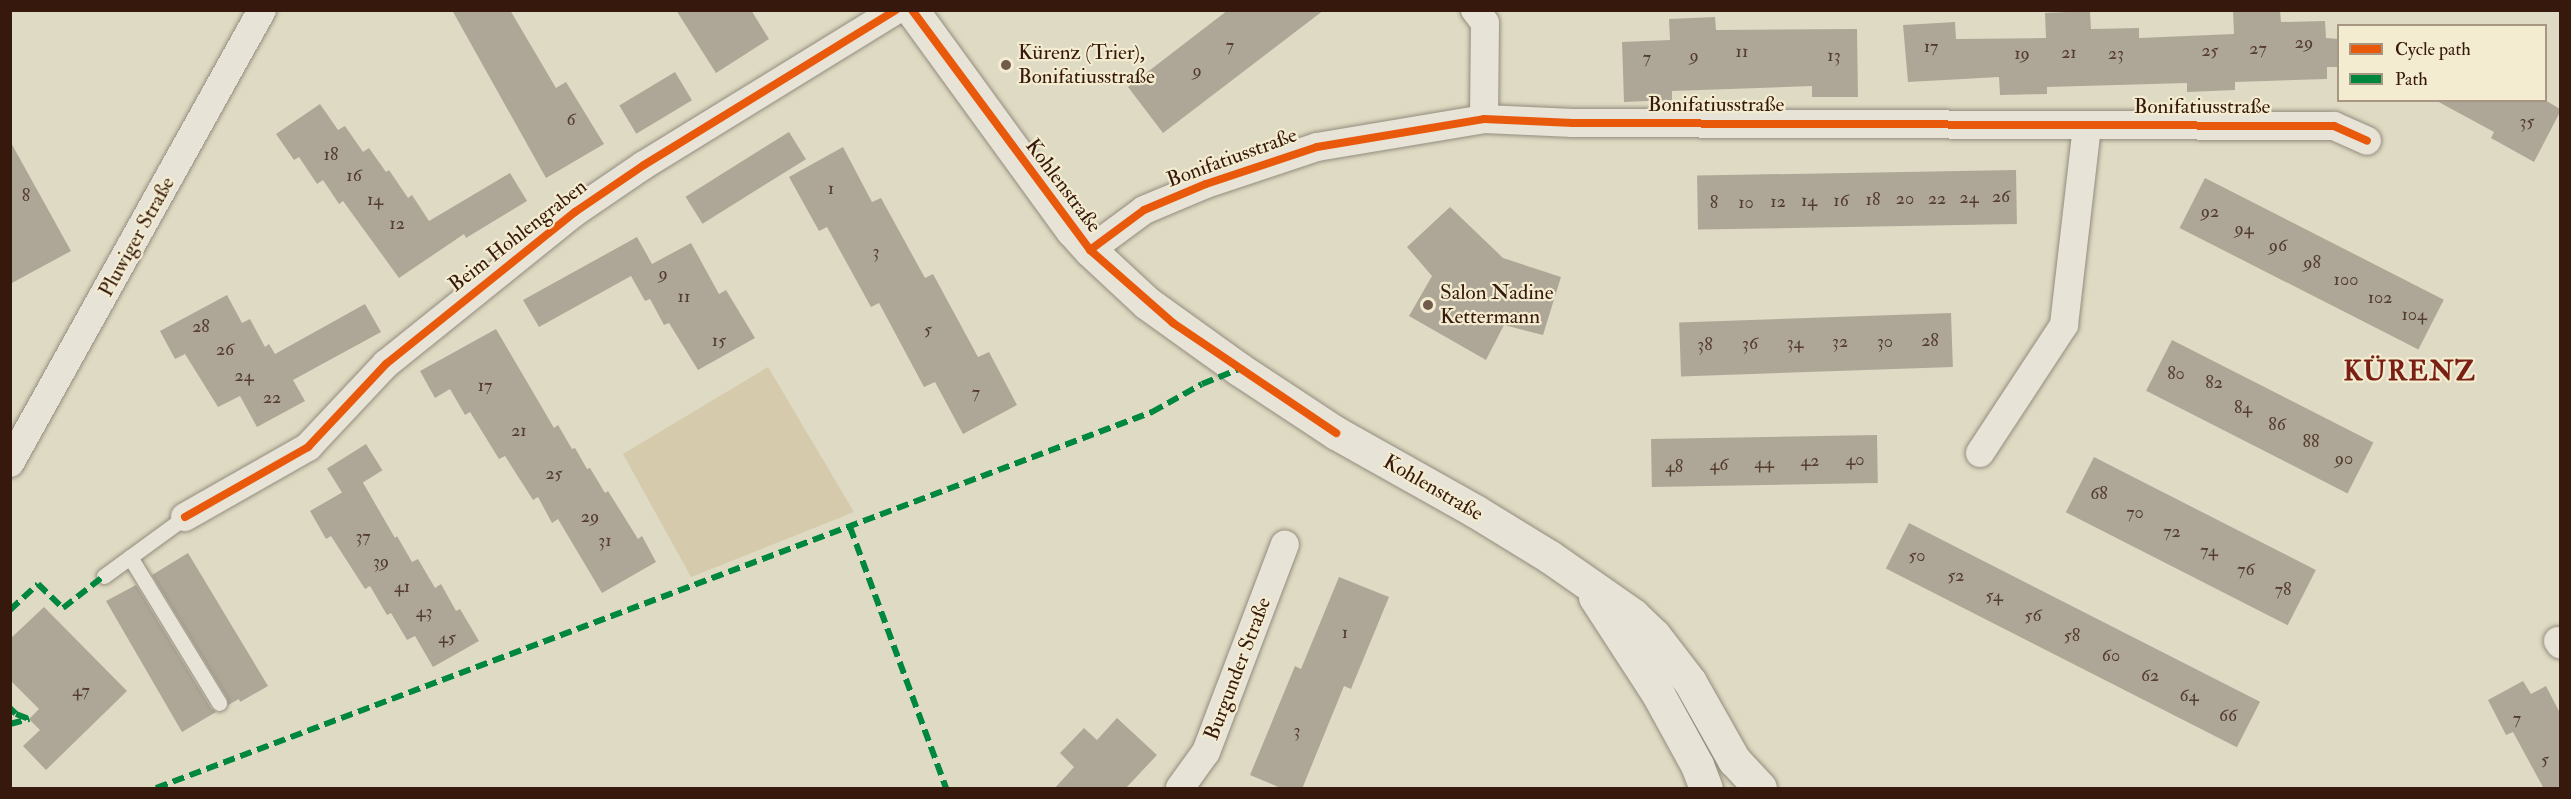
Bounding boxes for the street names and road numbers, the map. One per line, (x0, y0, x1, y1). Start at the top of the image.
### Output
street label: Bonifatiusstraße (1648, 92, 1784, 118)
street label: Bonifatiusstraße (2134, 94, 2270, 120)
street label: Bonifatiusstraße (1163, 123, 1301, 193)
street label: Kohlenstraße (1020, 134, 1106, 238)
street label: Pluwiger Straße (94, 173, 180, 301)
street label: Beim Hohlengraben (444, 174, 592, 298)
street label: Kohlenstraße (1379, 449, 1487, 527)
street label: Burgunder Straße (1199, 594, 1277, 744)

